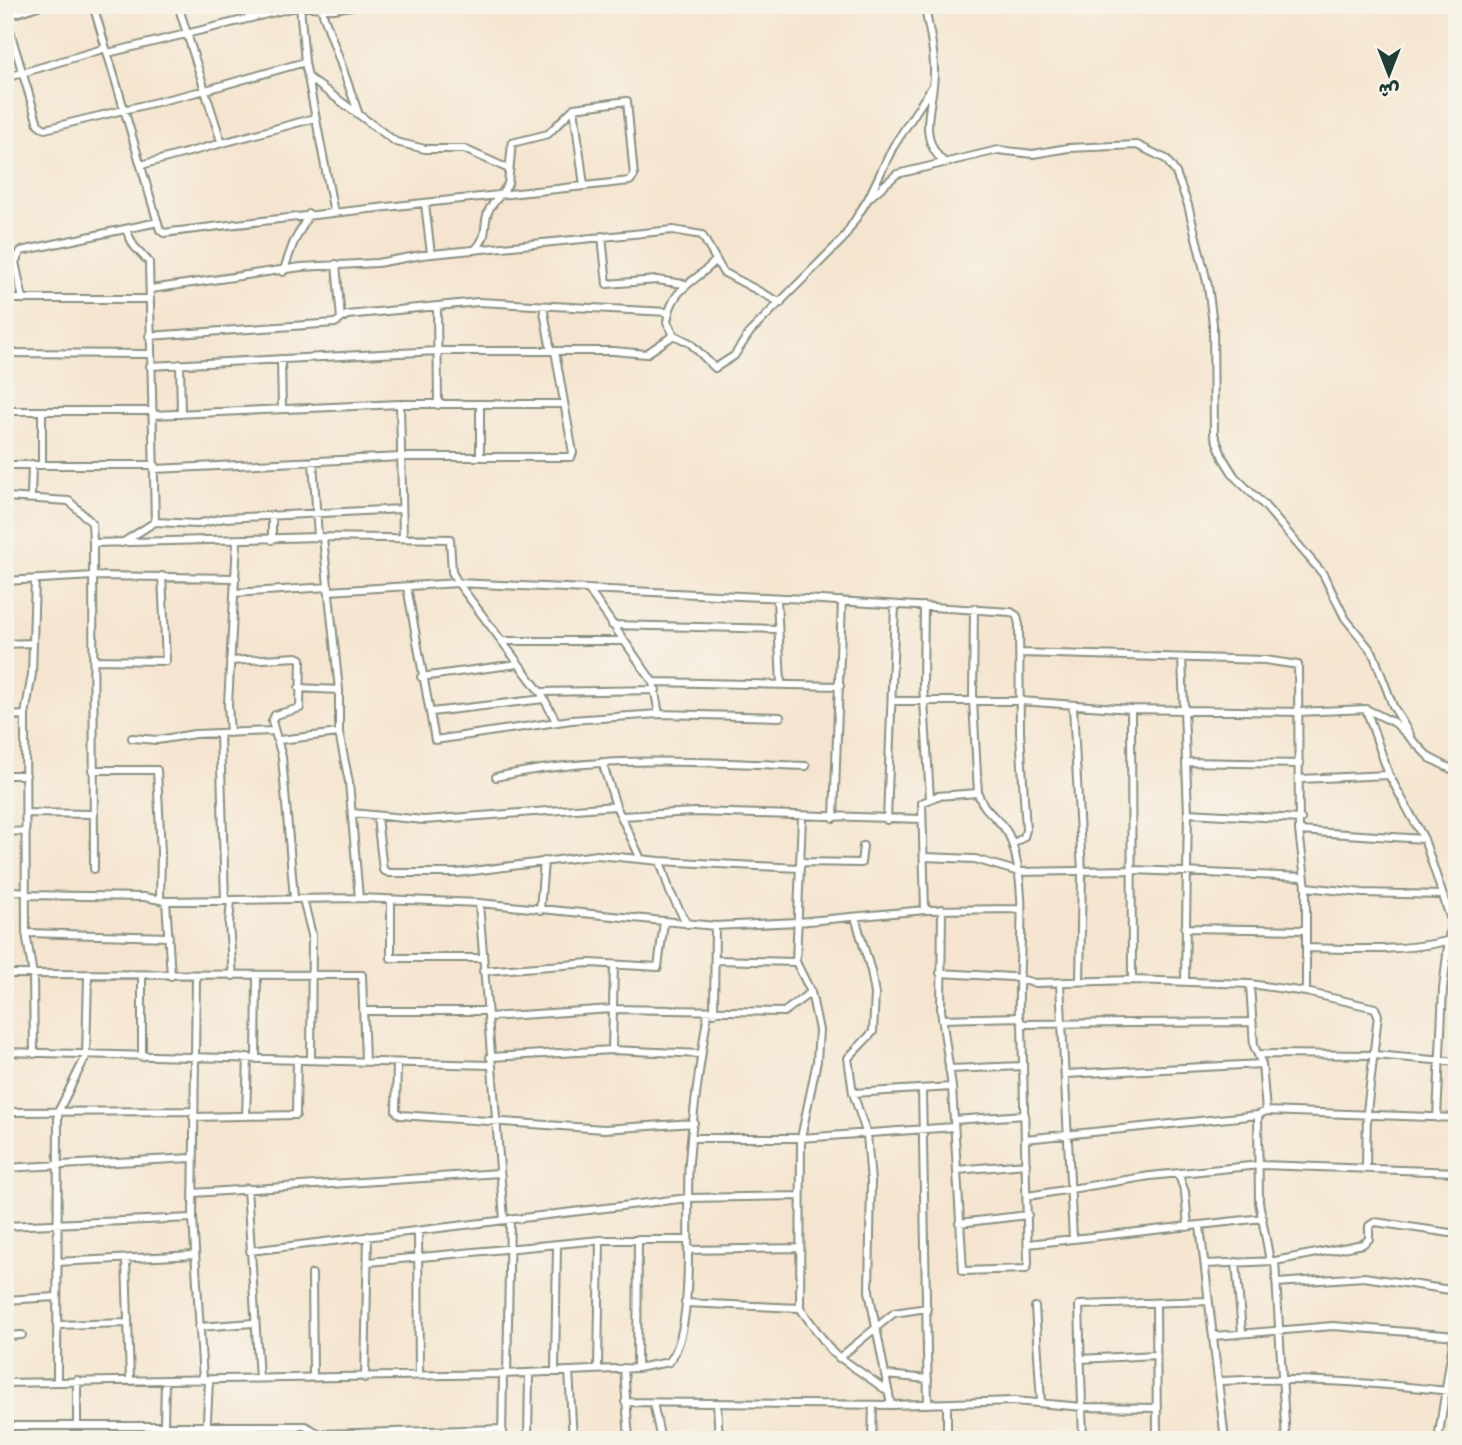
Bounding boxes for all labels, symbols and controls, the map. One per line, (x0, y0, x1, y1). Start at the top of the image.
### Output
north arrow (1354, 38, 1424, 108)
text: ش (1378, 78, 1399, 102)

